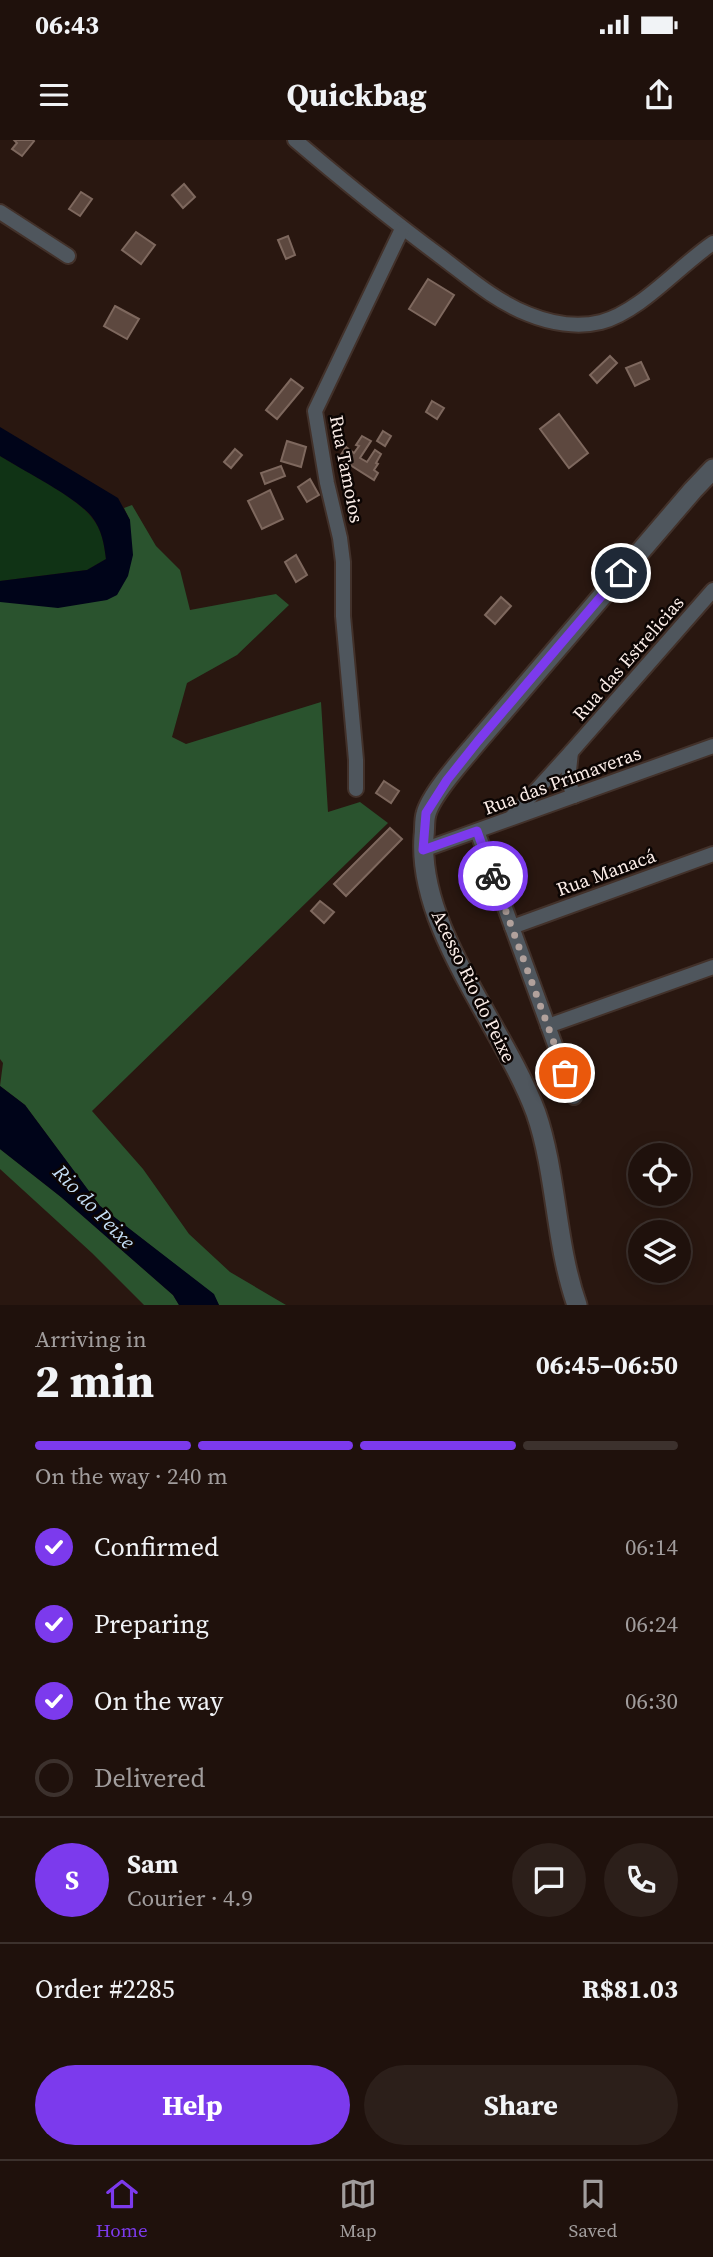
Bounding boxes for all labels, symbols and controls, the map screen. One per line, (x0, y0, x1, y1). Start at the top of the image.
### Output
text: 06:43 (35, 7, 99, 43)
text: Quickbag (286, 73, 427, 117)
icon: menu (35, 76, 73, 114)
icon: share (640, 76, 678, 114)
street label: Rua Tamoios (324, 413, 370, 525)
pin (591, 543, 651, 603)
icon: home (602, 554, 640, 592)
street label: Rua das Estrelicias (566, 590, 690, 726)
street label: Rua das Primaveras (480, 739, 644, 821)
courier (458, 841, 528, 911)
street label: Rua Manacá (553, 842, 660, 902)
icon: bike (474, 857, 512, 895)
street label: Acesso Rio do Peixe (426, 905, 522, 1067)
pin (535, 1043, 595, 1103)
icon: bag (546, 1054, 584, 1092)
map controls (628, 1143, 691, 1283)
button: locate (628, 1143, 691, 1206)
water label: Rio do Peixe (46, 1157, 142, 1256)
button: layers (628, 1220, 691, 1283)
text: Arriving in (35, 1323, 147, 1355)
text: 06:45–06:50 (536, 1347, 678, 1383)
text: 2 min (35, 1349, 154, 1412)
text: On the way · 240 m (35, 1460, 228, 1492)
icon: check (35, 1528, 73, 1566)
text: Confirmed (94, 1529, 219, 1565)
text: 06:14 (625, 1531, 678, 1563)
icon: check (35, 1605, 73, 1643)
text: Preparing (94, 1606, 209, 1642)
text: 06:24 (625, 1608, 678, 1640)
icon: check (35, 1682, 73, 1720)
text: On the way (94, 1683, 223, 1719)
text: 06:30 (625, 1685, 678, 1717)
text: Delivered (94, 1760, 205, 1796)
button: chat (512, 1843, 586, 1917)
button: phone (604, 1843, 678, 1917)
text: Sam (127, 1846, 178, 1882)
text: S (65, 1862, 79, 1898)
text: Courier · 4.9 (127, 1882, 253, 1914)
text: Order #2285 (35, 1971, 175, 2007)
text: R$81.03 (582, 1971, 678, 2007)
button: Help (35, 2065, 350, 2145)
button: Share (364, 2065, 678, 2145)
tab: Home (96, 2175, 148, 2243)
tab: Map (339, 2175, 377, 2243)
tab: Saved (569, 2175, 617, 2243)

